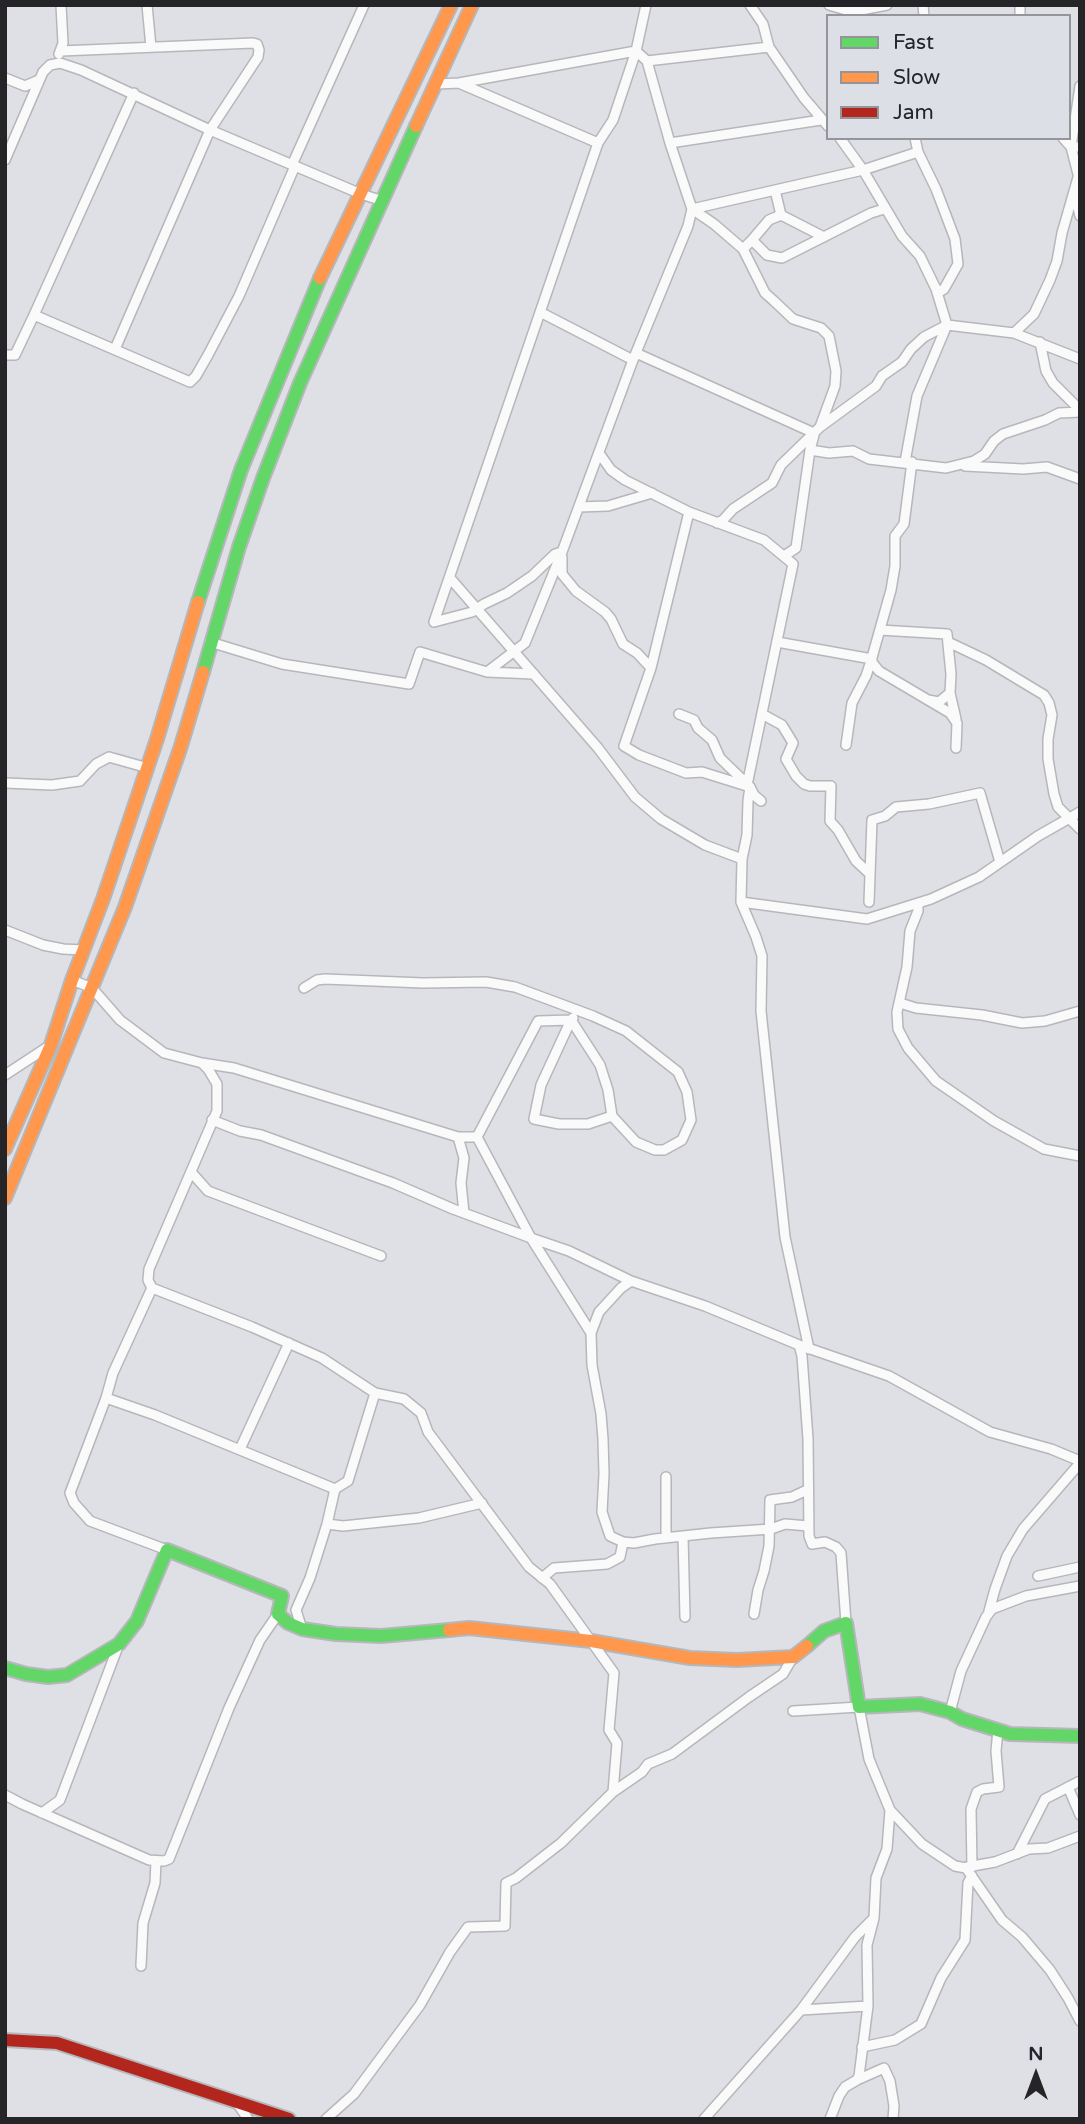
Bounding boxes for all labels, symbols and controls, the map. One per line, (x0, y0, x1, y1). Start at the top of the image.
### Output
legend (826, 14, 1071, 140)
text: Fast (893, 30, 934, 55)
text: Slow (893, 65, 940, 90)
text: Jam (893, 100, 934, 125)
north arrow (1001, 2040, 1071, 2110)
text: N (1028, 2043, 1044, 2065)

